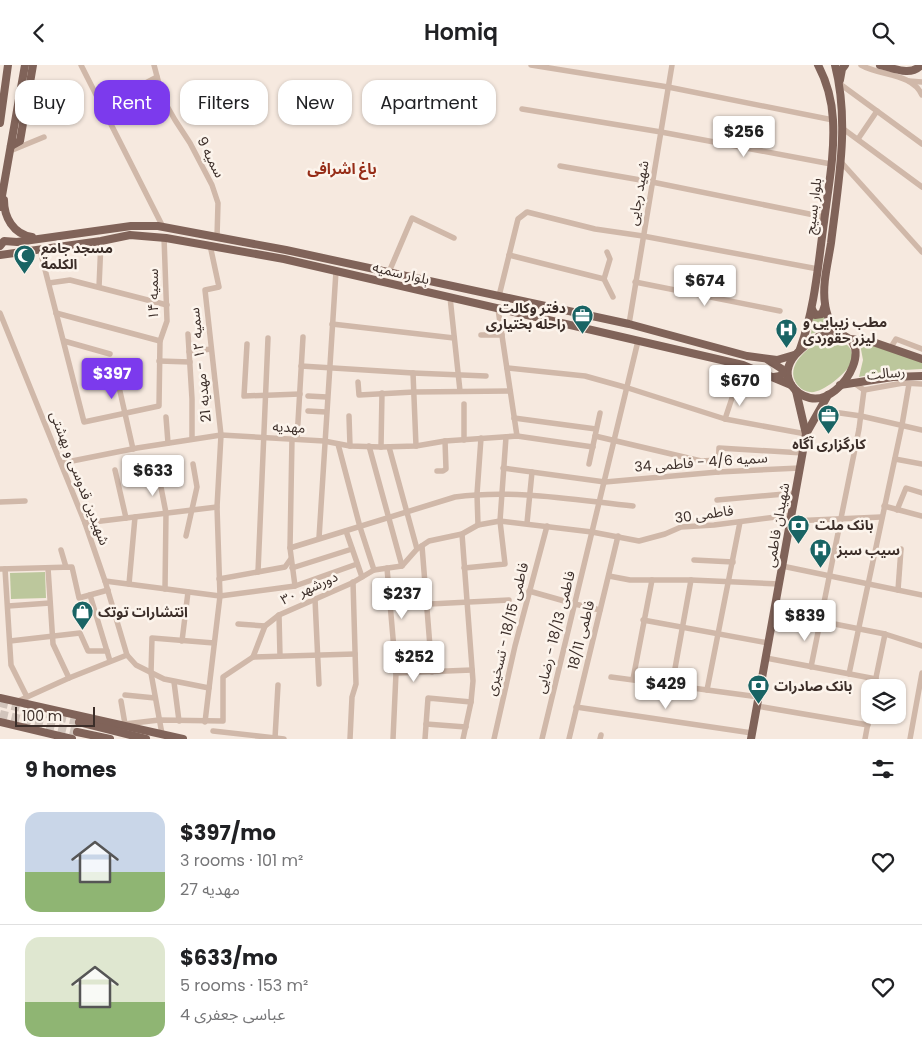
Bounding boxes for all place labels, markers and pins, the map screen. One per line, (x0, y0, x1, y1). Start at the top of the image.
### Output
pin: $256 (714, 116, 774, 158)
place label: مسجد جامع الکلمة (41, 238, 113, 274)
mosque icon: مسجد جامع الکلمة (13, 244, 37, 275)
pin: $674 (675, 265, 735, 307)
place label: دفتر وکالت راحله بختیاری (486, 298, 566, 334)
office icon: دفتر وکالت راحله بختیاری (570, 304, 594, 335)
place label: مطب زیبایی و لیزر حقوردی (803, 312, 887, 348)
hospital icon: مطب زیبایی و لیزر حقوردی (775, 318, 799, 349)
pin: $397 (82, 357, 142, 400)
pin: $670 (710, 365, 770, 407)
office icon: کارگزاری آگاه (817, 404, 841, 435)
place label: کارگزاری آگاه (792, 434, 866, 454)
pin: $633 (123, 455, 183, 497)
bank icon: بانک ملت (787, 513, 811, 544)
place label: بانک ملت (815, 515, 874, 535)
hospital icon: سیب سبز (809, 538, 833, 569)
place label: سیب سبز (836, 540, 900, 560)
pin: $237 (372, 577, 432, 620)
pin: $839 (775, 599, 835, 642)
shop icon: انتشارات توتک (70, 600, 94, 631)
place label: انتشارات توتک (98, 602, 188, 622)
pin: $252 (384, 641, 444, 683)
pin: $429 (636, 667, 696, 710)
bank icon: بانک صادرات (746, 674, 770, 705)
place label: بانک صادرات (774, 676, 852, 696)

